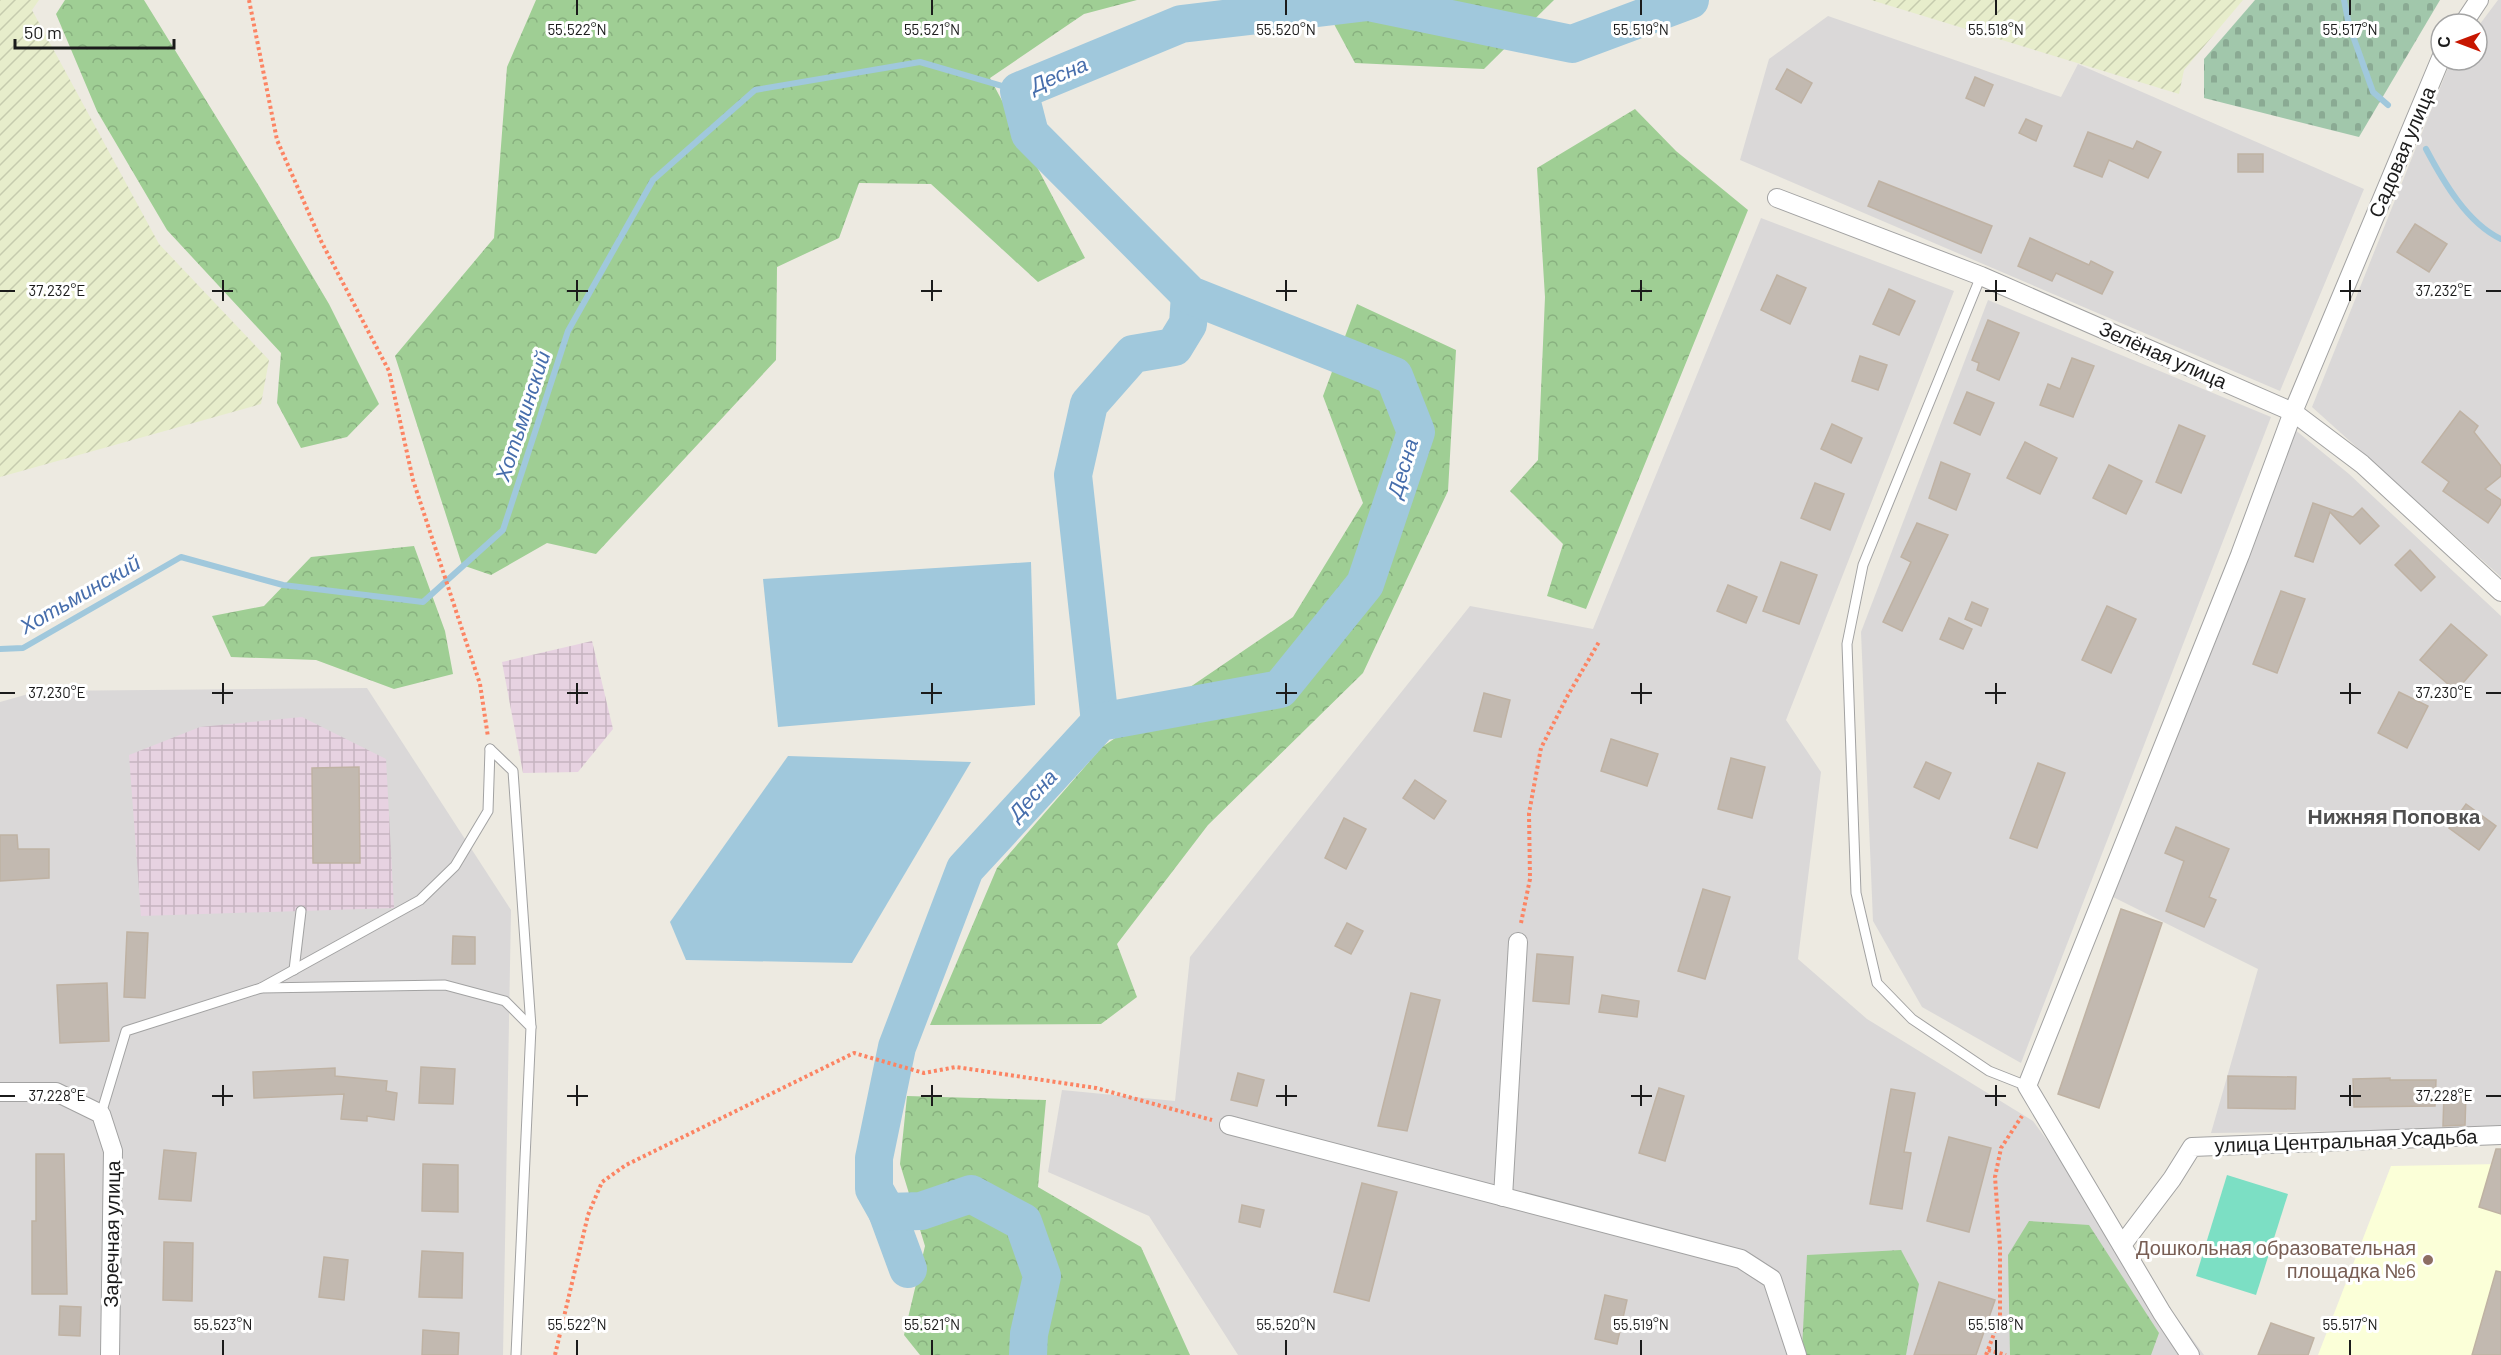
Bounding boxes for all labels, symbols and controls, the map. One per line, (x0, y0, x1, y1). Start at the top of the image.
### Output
scale bar (15, 12, 174, 50)
north arrow (2429, 12, 2489, 72)
text: 55.522°N (547, 20, 607, 38)
text: 55.521°N (904, 20, 960, 38)
text: 55.520°N (1256, 20, 1316, 38)
text: 55.519°N (1613, 20, 1669, 38)
text: 55.518°N (1968, 20, 2024, 38)
text: 55.517°N (2322, 20, 2378, 38)
text: 50 m (24, 21, 62, 43)
text: С (2434, 36, 2453, 48)
water label: Десна (1024, 50, 1091, 98)
street label: Садовая улица (2363, 82, 2440, 221)
text: 37.232°E (29, 281, 85, 299)
text: 37.232°E (2416, 281, 2472, 299)
street label: Зелёная улица (2096, 315, 2232, 393)
water label: Хотьминский (488, 347, 554, 485)
water label: Десна (1380, 435, 1422, 502)
water label: Хотьминский (14, 549, 144, 639)
text: 37.230°E (28, 683, 86, 701)
text: 37.230°E (2415, 683, 2473, 701)
water label: Десна (1001, 764, 1061, 826)
district label: Нижняя Поповка (2308, 803, 2481, 828)
text: 37.228°E (28, 1086, 86, 1104)
text: 37.228°E (2415, 1086, 2473, 1104)
street label: улица Центральная Усадьба (2214, 1123, 2479, 1157)
street label: Заречная улица (98, 1159, 124, 1308)
place label: Дошкольная образовательная площадка №6 (2136, 1235, 2416, 1282)
marker: Дошкольная образовательная площадка №6 (2421, 1253, 2435, 1267)
text: 55.523°N (194, 1315, 252, 1333)
text: 55.522°N (547, 1315, 607, 1333)
text: 55.521°N (904, 1315, 960, 1333)
text: 55.520°N (1256, 1315, 1316, 1333)
text: 55.519°N (1613, 1315, 1669, 1333)
text: 55.518°N (1968, 1315, 2024, 1333)
text: 55.517°N (2322, 1315, 2378, 1333)

